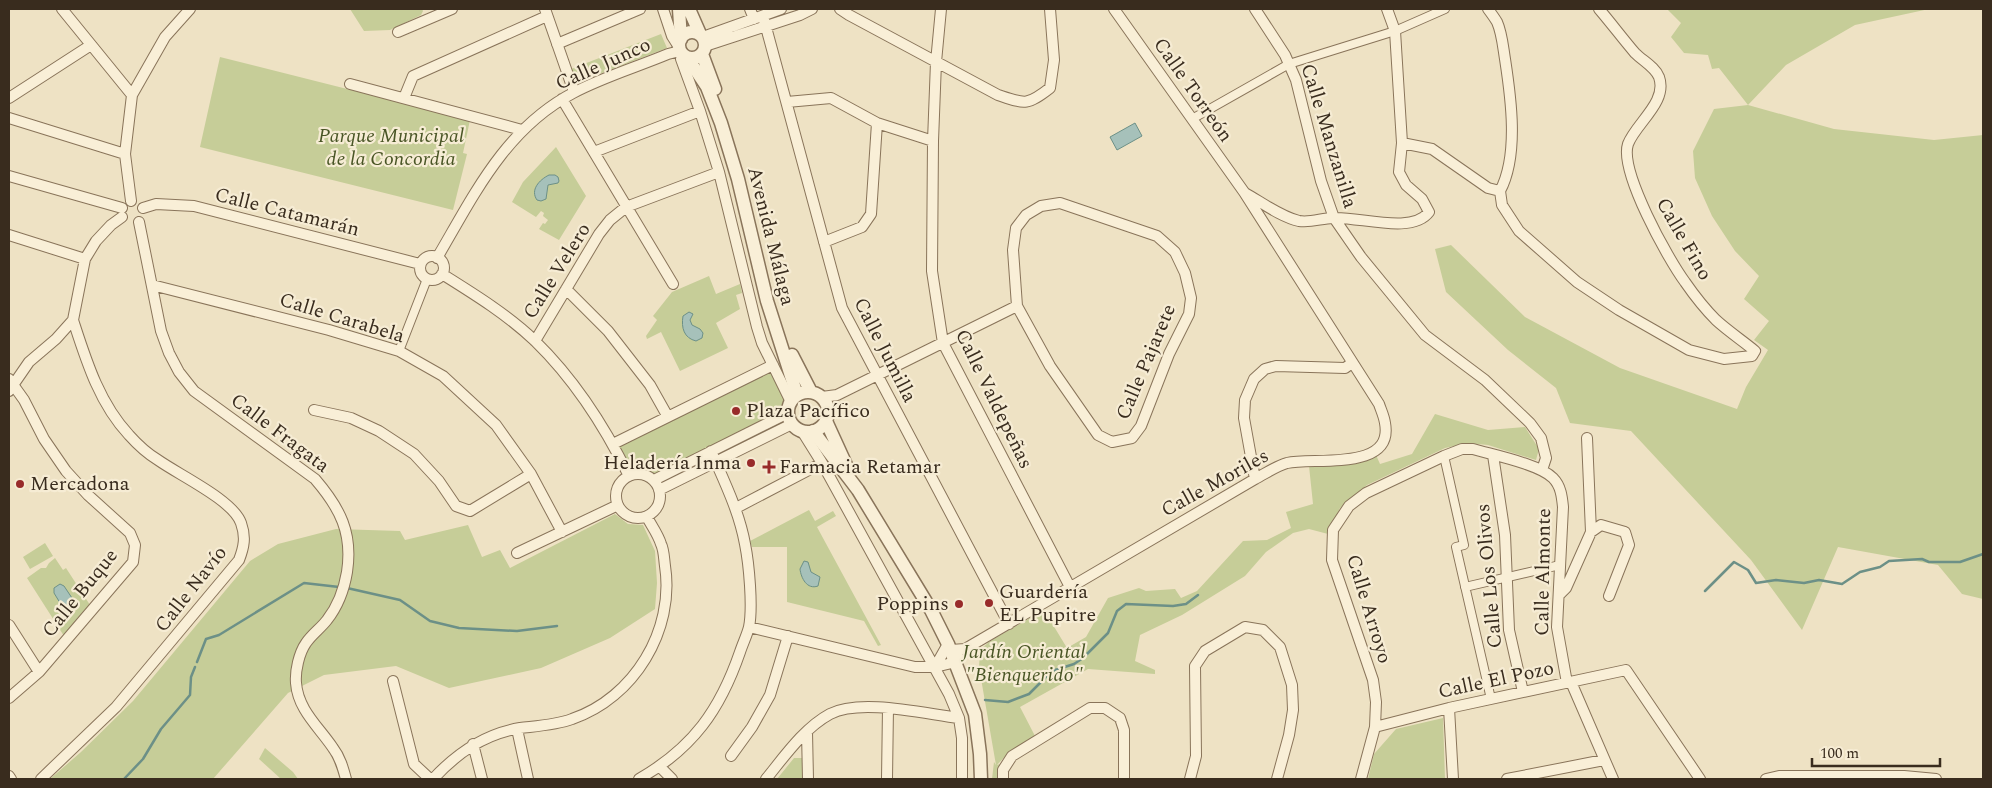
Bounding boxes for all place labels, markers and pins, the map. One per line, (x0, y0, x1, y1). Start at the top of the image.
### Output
place label: Plaza Pacífico (746, 396, 870, 426)
marker: Plaza Pacífico (730, 405, 742, 417)
place label: Heladería Inma (603, 448, 741, 478)
place label: Farmacia Retamar (779, 452, 941, 482)
marker: Heladería Inma (745, 457, 757, 469)
marker: Farmacia Retamar (763, 461, 775, 473)
place label: Mercadona (30, 469, 130, 499)
marker: Mercadona (14, 478, 26, 490)
place label: Guardería EL Pupitre (999, 577, 1096, 630)
place label: Poppins (877, 589, 949, 619)
marker: Guardería EL Pupitre (983, 597, 995, 609)
marker: Poppins (953, 598, 965, 610)

